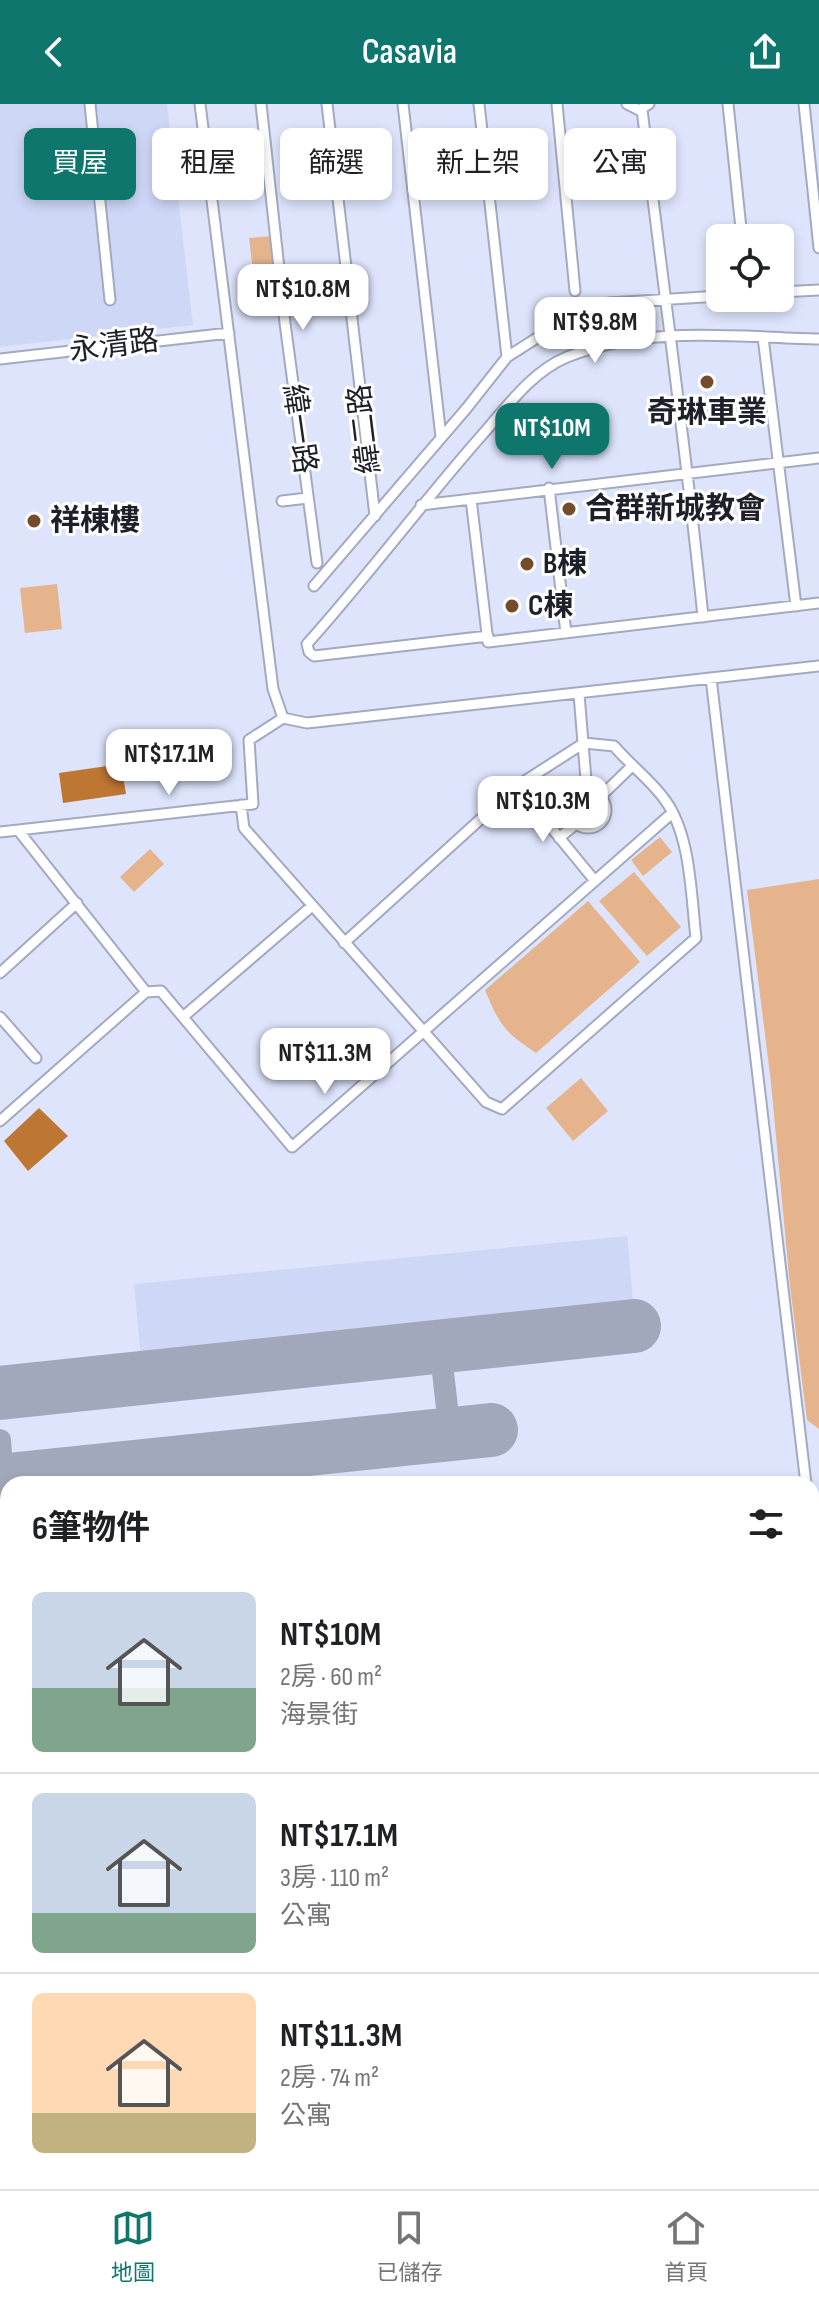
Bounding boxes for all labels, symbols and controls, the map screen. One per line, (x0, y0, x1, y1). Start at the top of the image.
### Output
icon: back (32, 30, 76, 74)
icon: share (743, 30, 787, 74)
text: Casavia (362, 31, 457, 74)
chip: 買屋 (24, 128, 136, 200)
chip: 租屋 (152, 128, 264, 200)
chip: 篩選 (280, 128, 392, 200)
chip: 新上架 (408, 128, 548, 200)
chip: 公寓 (564, 128, 676, 200)
map controls (706, 224, 794, 312)
button: locate (706, 224, 794, 312)
pin: NT$10.8M (220, 264, 386, 332)
text: NT$10.8M (255, 274, 351, 305)
pin: NT$9.8M (521, 297, 669, 365)
text: NT$9.8M (553, 307, 637, 338)
street label: 永清路 (67, 323, 161, 369)
marker: 奇琳車業 (698, 373, 716, 391)
street label: 緯一路 (275, 382, 323, 476)
street label: 緯二路 (342, 382, 388, 476)
place label: 奇琳車業 (647, 395, 767, 431)
pin: NT$10M (487, 403, 617, 471)
text: NT$10M (513, 413, 591, 444)
place label: 合群新城教會 (585, 491, 766, 527)
marker: 合群新城教會 (560, 500, 578, 518)
place label: 祥棟樓 (50, 503, 140, 539)
marker: 祥棟樓 (25, 512, 43, 530)
place label: B棟 (543, 546, 587, 582)
marker: B棟 (518, 555, 536, 573)
place label: C棟 (528, 588, 573, 624)
marker: C棟 (503, 597, 521, 615)
pin: NT$17.1M (86, 729, 252, 797)
text: NT$17.1M (124, 739, 214, 770)
pin: NT$10.3M (460, 776, 626, 844)
text: NT$10.3M (496, 786, 590, 817)
pin: NT$11.3M (242, 1028, 408, 1096)
text: NT$11.3M (278, 1038, 372, 1069)
icon: filters (744, 1502, 788, 1546)
text: 6筆物件 (32, 1508, 150, 1549)
text: NT$10M (280, 1614, 381, 1655)
icon: home (96, 1624, 192, 1720)
text: 2房 · 60 m² (280, 1662, 382, 1693)
text: 海景街 (280, 1700, 358, 1731)
text: NT$17.1M (280, 1815, 398, 1856)
icon: home (96, 1825, 192, 1921)
text: 3房 · 110 m² (280, 1863, 389, 1894)
text: 公寓 (280, 1901, 332, 1932)
text: NT$11.3M (280, 2015, 402, 2056)
icon: home (96, 2025, 192, 2121)
text: 2房 · 74 m² (280, 2063, 379, 2094)
text: 公寓 (280, 2101, 332, 2132)
tab: 地圖 (111, 2206, 155, 2287)
tab: 已儲存 (376, 2206, 442, 2287)
tab: 首頁 (664, 2206, 708, 2287)

